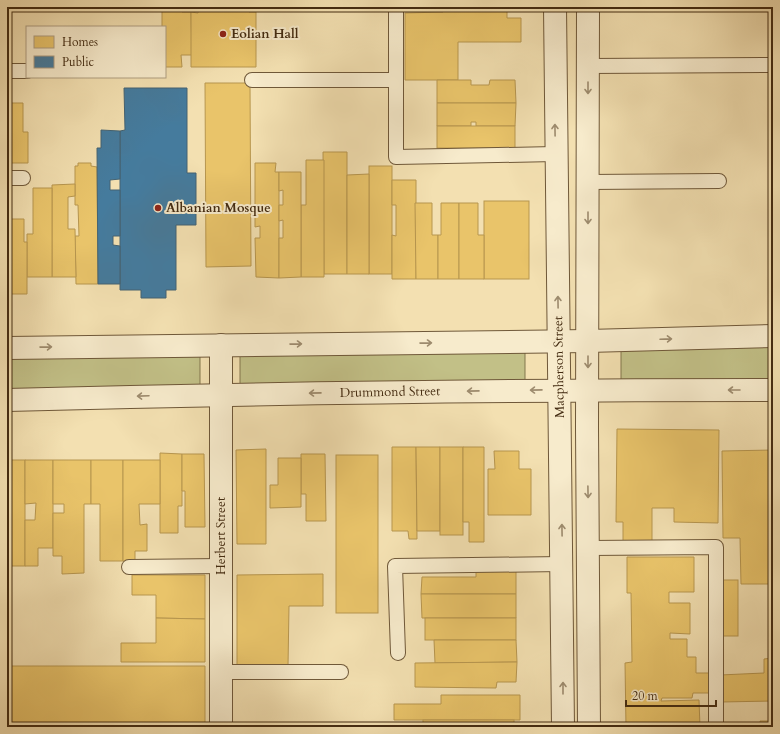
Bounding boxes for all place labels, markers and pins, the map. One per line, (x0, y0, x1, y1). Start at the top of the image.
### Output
place label: Eolian Hall (231, 25, 299, 43)
marker: Eolian Hall (218, 29, 228, 39)
place label: Albanian Mosque (166, 199, 271, 217)
marker: Albanian Mosque (153, 203, 163, 213)

